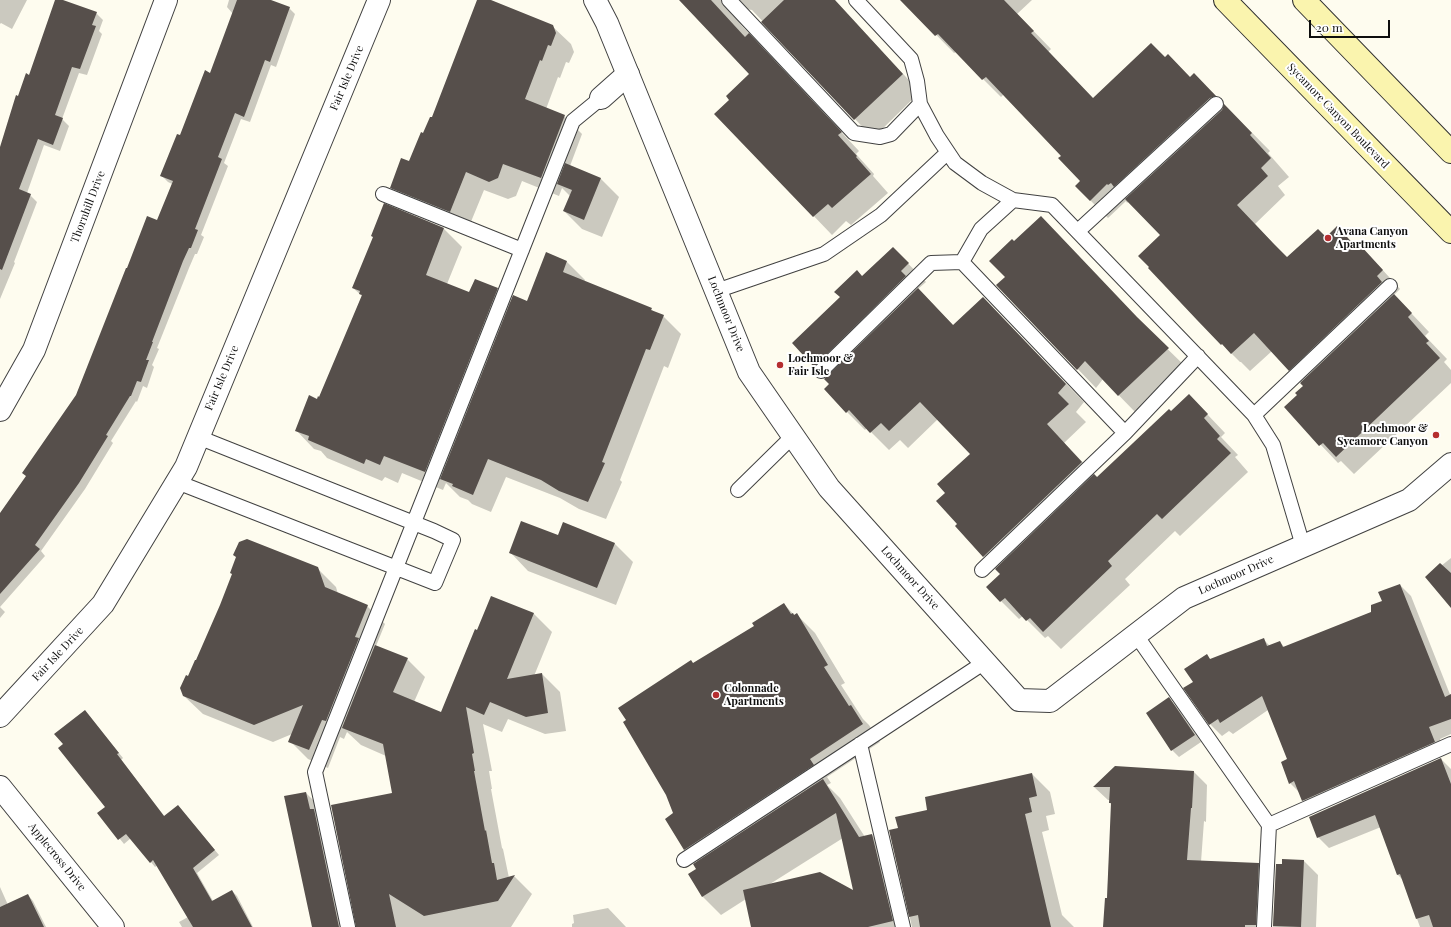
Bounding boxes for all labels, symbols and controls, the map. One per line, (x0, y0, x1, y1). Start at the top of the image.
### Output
scale bar (1311, 12, 1392, 38)
text: 20 m (1316, 19, 1343, 35)
street label: Fair Isle Drive (327, 44, 367, 112)
street label: Sycamore Canyon Boulevard (1284, 61, 1392, 171)
street label: Thornhill Drive (68, 169, 108, 245)
place label: Avana Canyon Apartments (1336, 225, 1408, 251)
marker: Avana Canyon Apartments (1323, 233, 1333, 243)
street label: Lochmoor Drive (705, 274, 747, 354)
street label: Fair Isle Drive (202, 344, 242, 412)
place label: Lochmoor & Fair Isle (788, 352, 853, 378)
marker: Lochmoor & Fair Isle (775, 360, 785, 370)
place label: Lochmoor & Sycamore Canyon (1337, 422, 1428, 448)
marker: Lochmoor & Sycamore Canyon (1431, 430, 1441, 440)
street label: Lochmoor Drive (878, 544, 942, 612)
street label: Lochmoor Drive (1196, 553, 1276, 597)
street label: Fair Isle Drive (30, 624, 86, 684)
place label: Colonnade Apartments (724, 682, 784, 708)
marker: Colonnade Apartments (711, 690, 721, 700)
street label: Applecross Drive (25, 820, 89, 894)

